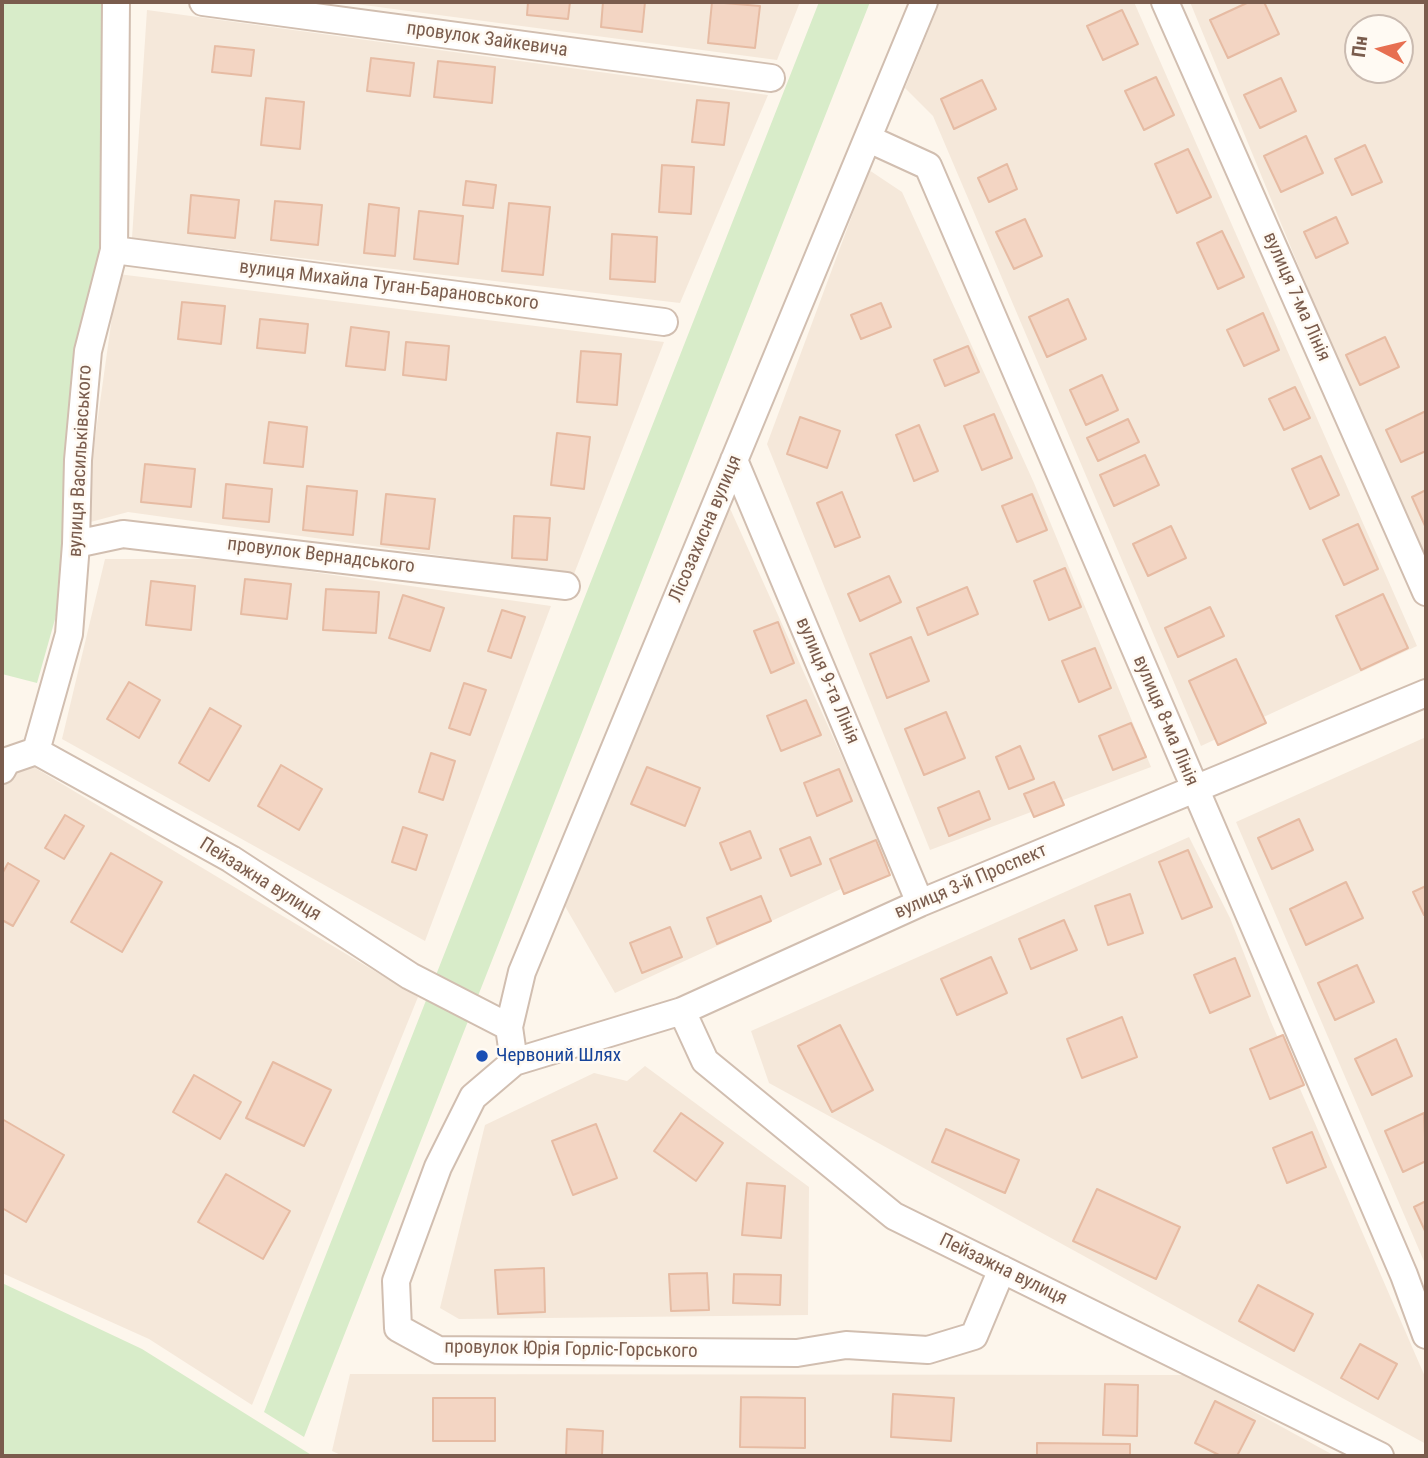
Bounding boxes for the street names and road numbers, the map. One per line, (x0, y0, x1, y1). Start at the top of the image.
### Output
street label: провулок Зайкевича (405, 17, 569, 63)
street label: вулиця 7-ма Лінія (1257, 229, 1335, 365)
street label: вулиця Михайла Туган-Барановського (238, 256, 540, 316)
street label: вулиця Васильківського (65, 364, 97, 558)
street label: Лісозахисна вулиця (665, 452, 747, 606)
street label: провулок Вернадського (226, 533, 416, 579)
street label: вулиця 9-та Лінія (790, 615, 864, 747)
street label: вулиця 8-ма Лінія (1127, 653, 1203, 789)
street label: Пейзажна вулиця (195, 833, 325, 927)
street label: вулиця 3-й Проспект (891, 840, 1051, 924)
street label: Пейзажна вулиця (935, 1229, 1071, 1311)
street label: провулок Юрія Горліс-Горського (444, 1336, 698, 1364)

